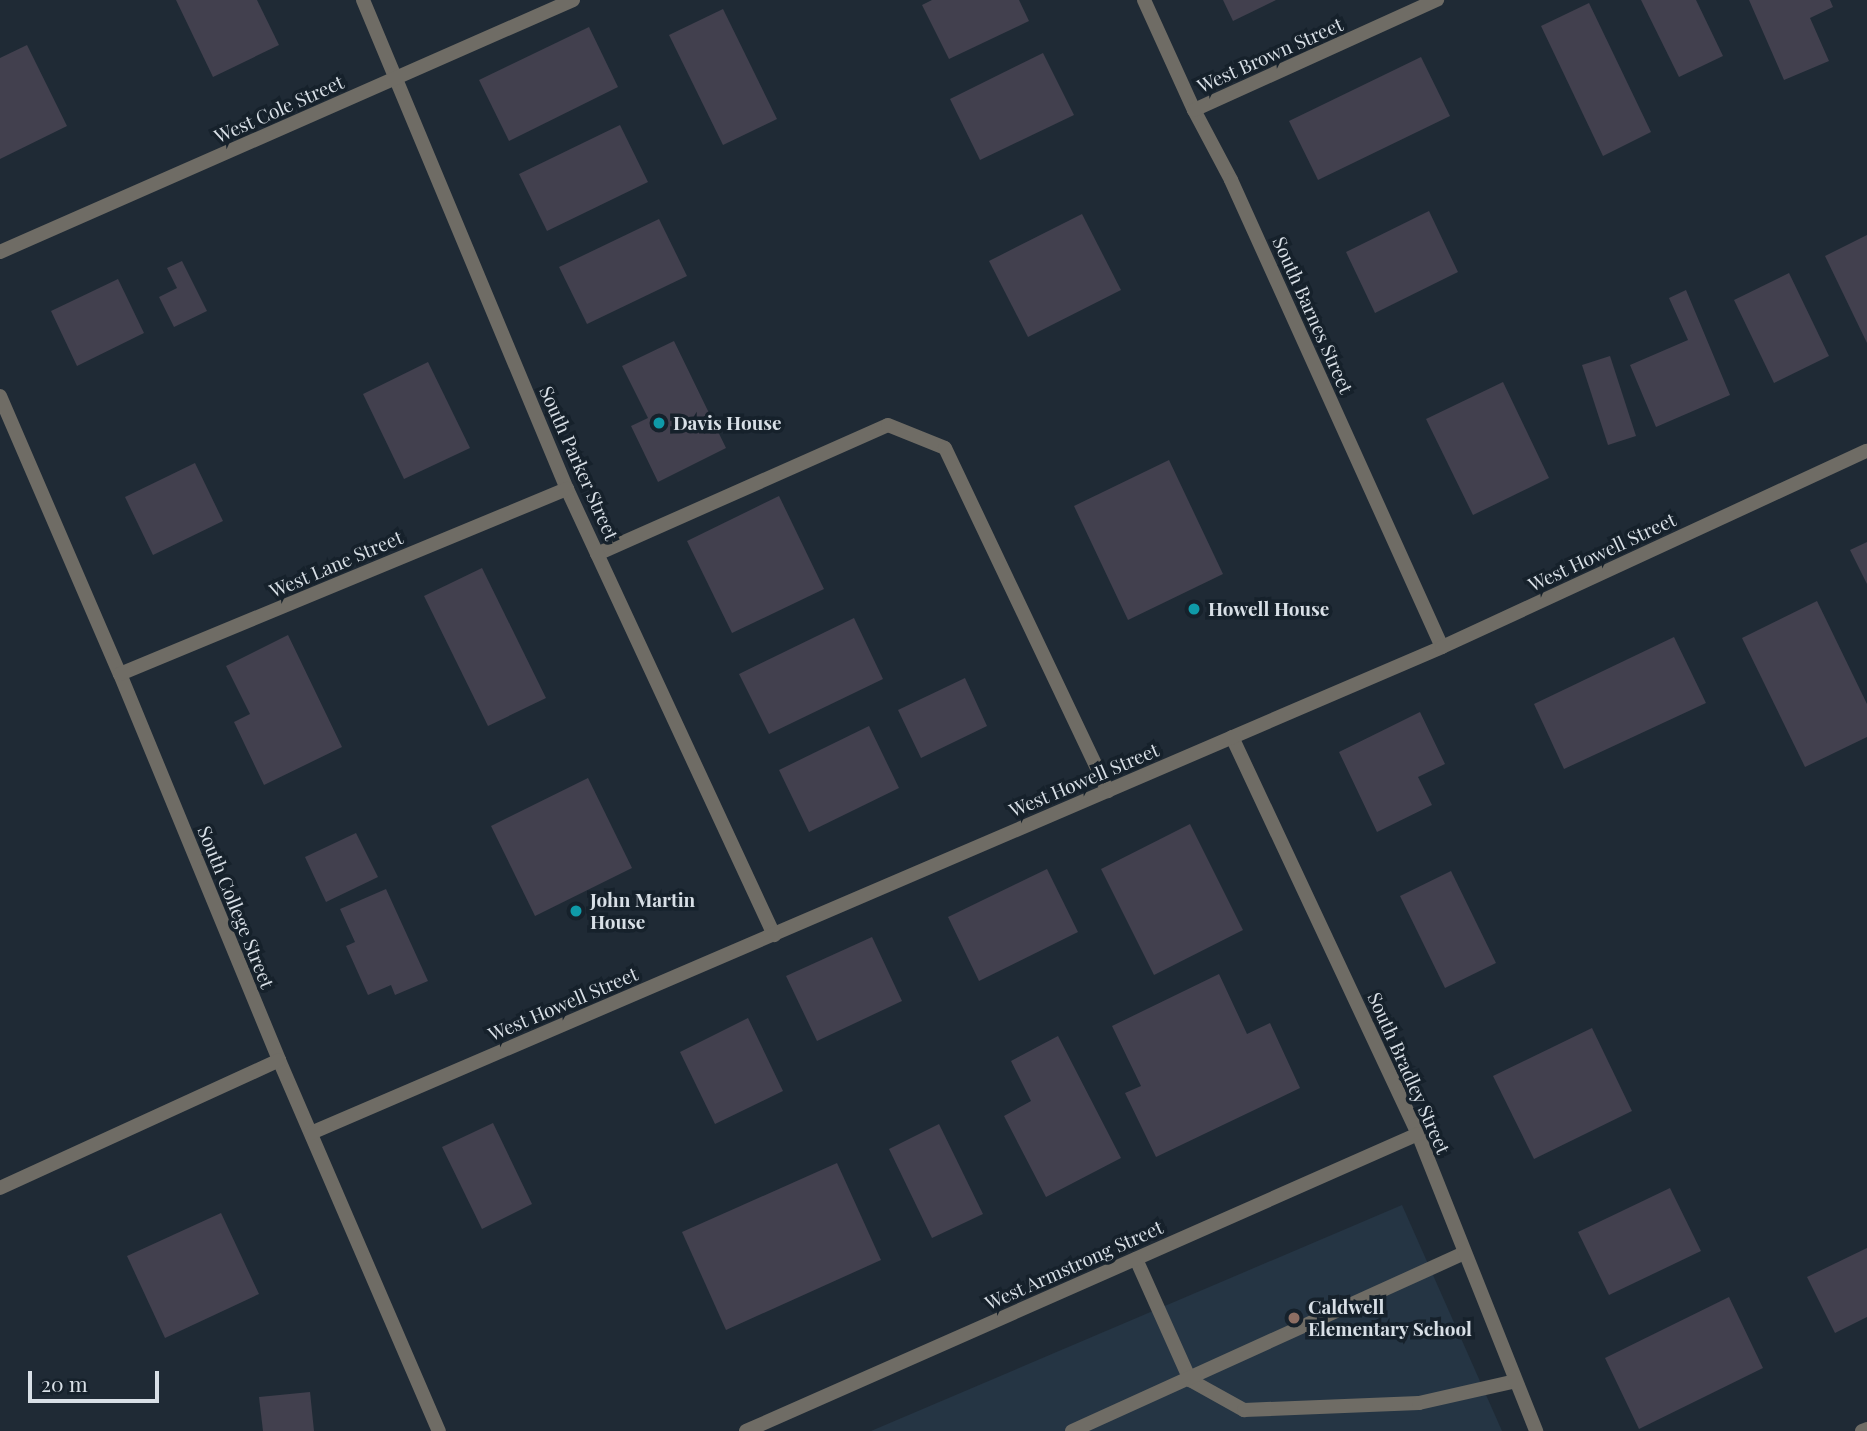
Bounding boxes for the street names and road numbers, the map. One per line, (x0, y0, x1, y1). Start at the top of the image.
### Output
street label: West Brown Street (1194, 13, 1346, 97)
street label: West Cole Street (211, 70, 347, 148)
street label: South Barnes Street (1268, 233, 1358, 397)
street label: South Parker Street (535, 382, 623, 544)
street label: West Howell Street (1524, 508, 1680, 596)
street label: West Lane Street (266, 526, 406, 602)
street label: West Howell Street (1006, 738, 1162, 822)
street label: South College Street (193, 822, 279, 992)
street label: West Howell Street (485, 962, 641, 1046)
street label: South Bradley Street (1363, 988, 1455, 1158)
street label: West Armstrong Street (981, 1215, 1167, 1315)

